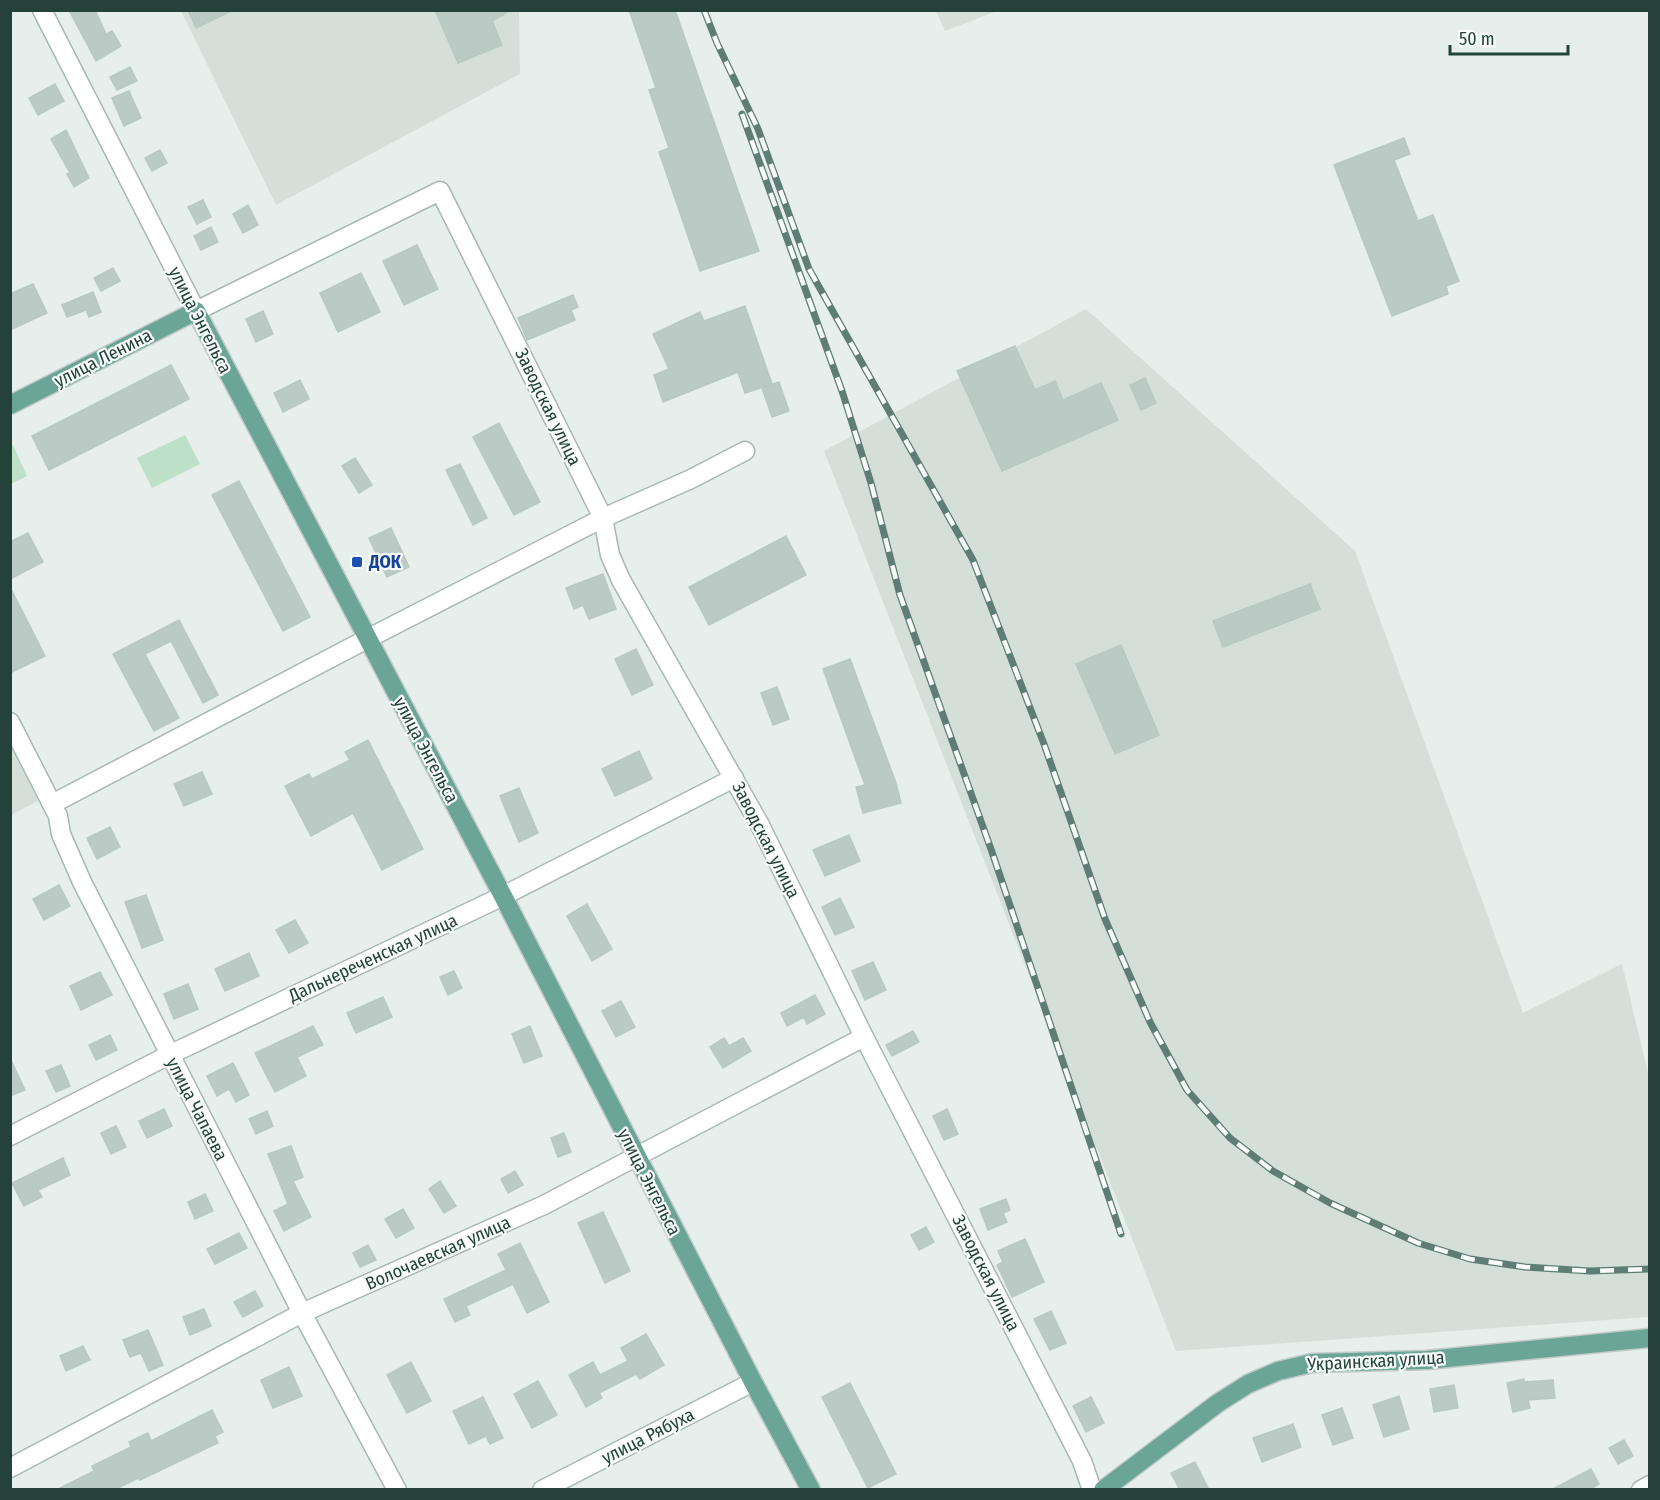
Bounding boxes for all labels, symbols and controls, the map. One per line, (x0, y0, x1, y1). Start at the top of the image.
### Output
scale bar (1450, 18, 1568, 56)
text: 50 m (1459, 28, 1495, 50)
street label: улица Энгельса (164, 263, 236, 377)
street label: улица Ленина (51, 324, 156, 392)
street label: Заводская улица (510, 345, 586, 469)
place label: ДОК (368, 551, 402, 573)
marker: ДОК (350, 555, 364, 569)
street label: улица Энгельса (389, 693, 463, 807)
street label: Заводская улица (727, 778, 805, 902)
street label: Дальнереченская улица (284, 909, 461, 1007)
street label: улица Чапаева (162, 1054, 233, 1164)
street label: улица Энгельса (613, 1125, 685, 1239)
street label: Волочаевская улица (362, 1211, 514, 1295)
street label: Заводская улица (947, 1211, 1025, 1335)
street label: Украинская улица (1306, 1346, 1445, 1376)
street label: улица Рябуха (598, 1403, 698, 1469)

